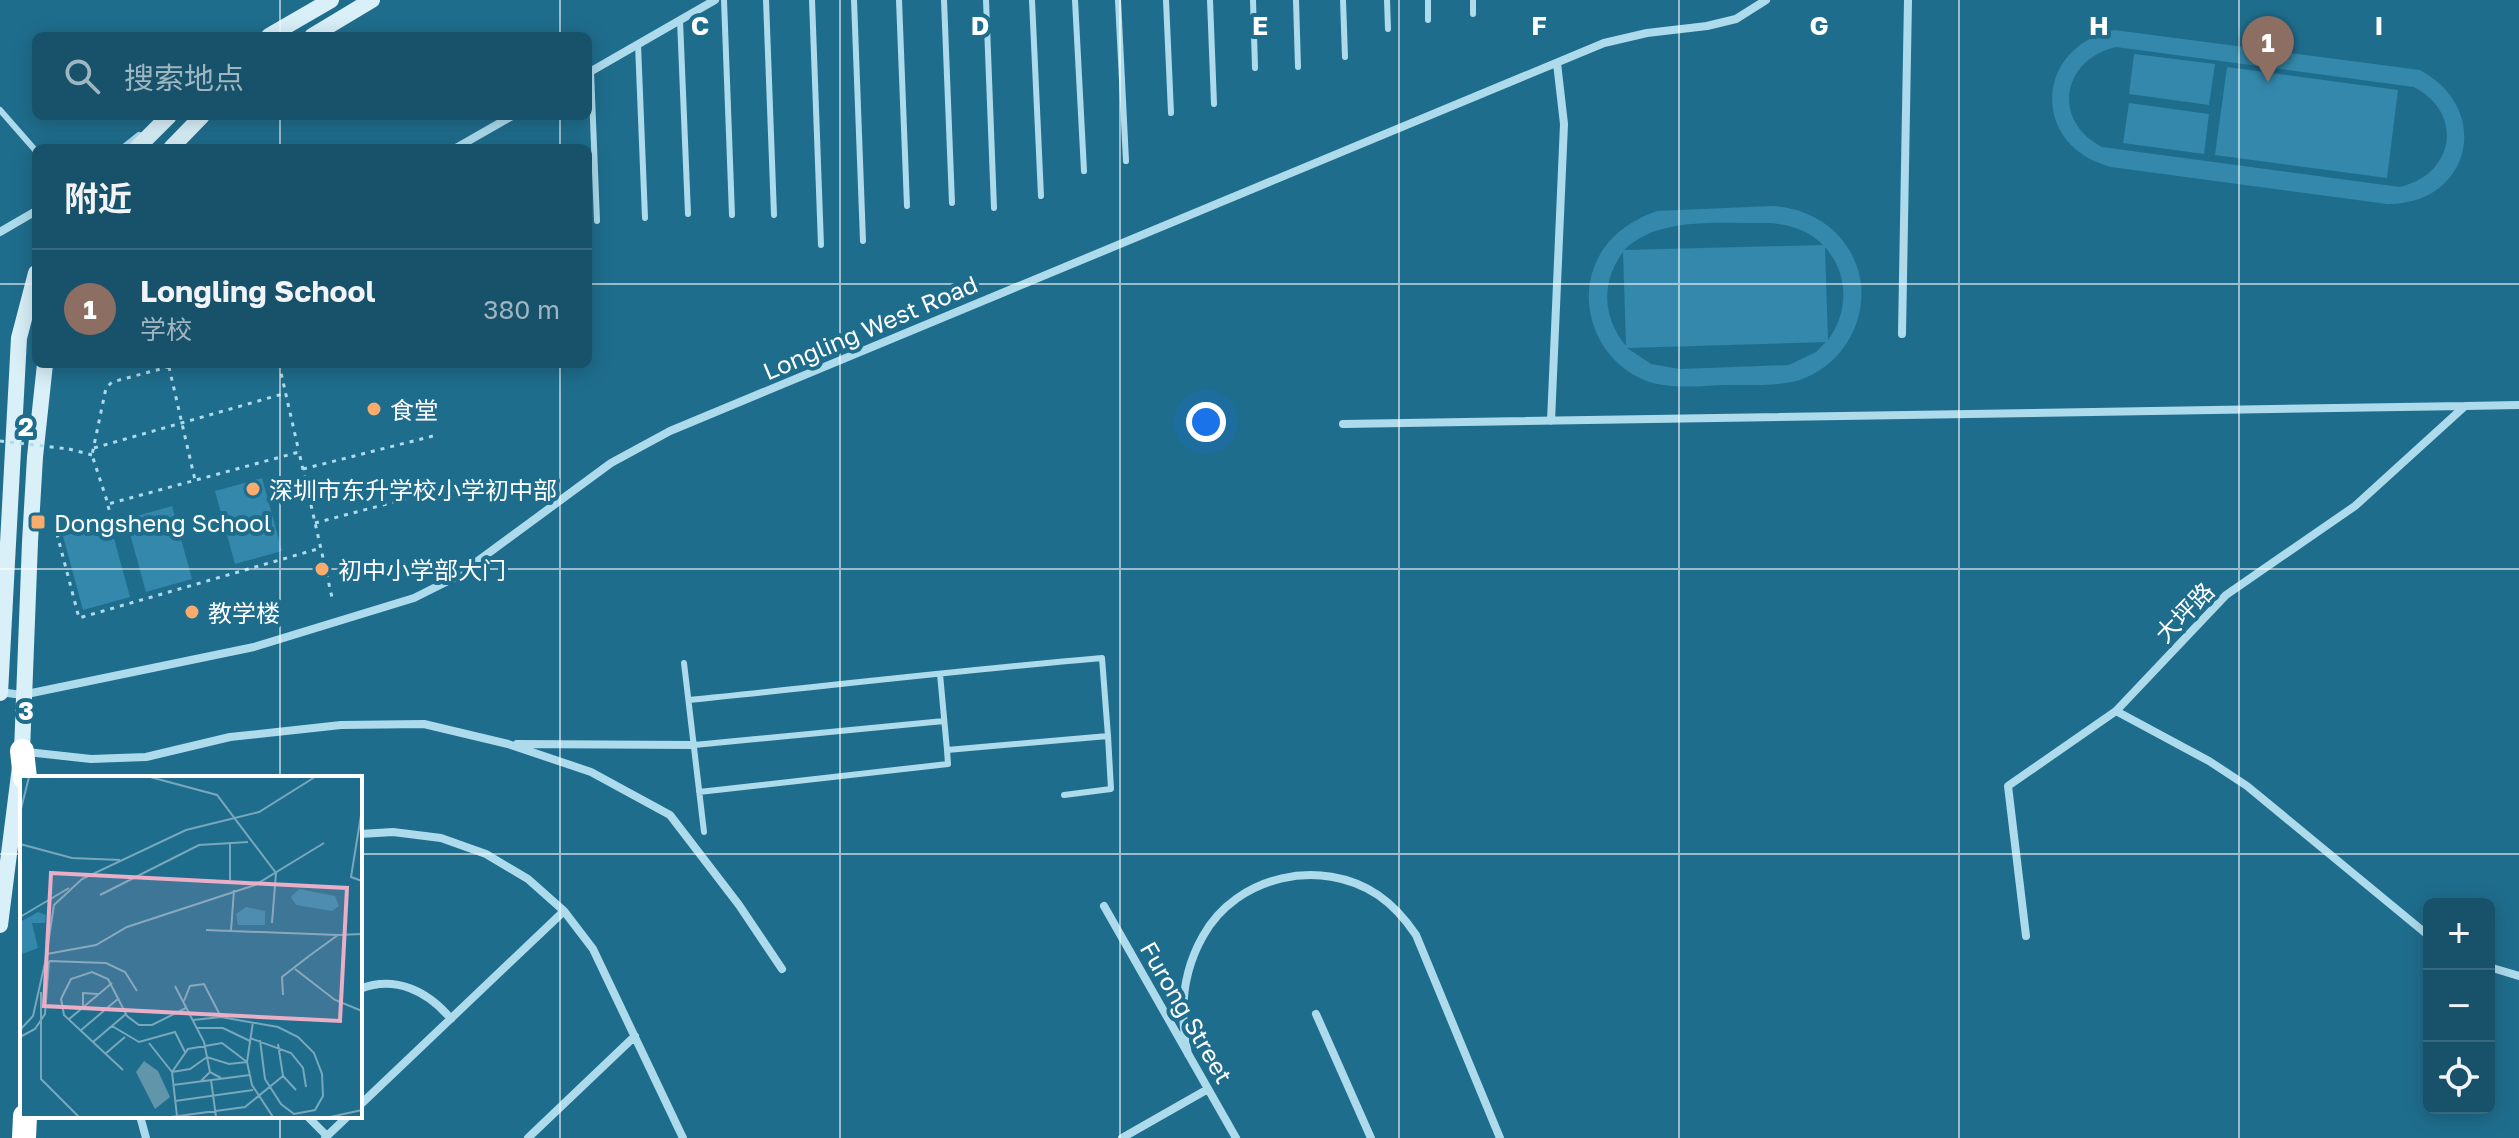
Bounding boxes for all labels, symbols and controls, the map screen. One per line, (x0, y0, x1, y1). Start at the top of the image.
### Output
text: C (691, 10, 709, 41)
text: D (971, 10, 989, 41)
text: E (1252, 10, 1268, 41)
text: F (1531, 10, 1547, 41)
text: G (1809, 10, 1829, 41)
text: H (2089, 10, 2109, 41)
text: I (2375, 10, 2383, 41)
pin: 1 (2242, 16, 2294, 82)
search box (32, 32, 592, 120)
icon: search (60, 54, 104, 98)
text: 搜索地点 (124, 60, 244, 96)
text: 附近 (64, 178, 132, 218)
street label: Longling West Road (758, 269, 982, 385)
text: Longling School (140, 273, 376, 309)
text: 1 (83, 294, 97, 325)
text: 380 m (483, 294, 560, 325)
text: 学校 (140, 314, 192, 345)
place label: 食堂 (390, 395, 438, 424)
marker: 食堂 (365, 400, 383, 418)
your location (1186, 402, 1226, 442)
text: 2 (18, 411, 34, 442)
place label: 深圳市东升学校小学初中部 (269, 475, 557, 504)
marker: 深圳市东升学校小学初中部 (244, 480, 262, 498)
place label: Dongsheng School (54, 508, 271, 537)
marker: Dongsheng School (29, 513, 47, 531)
place label: 初中小学部大门 (338, 555, 506, 584)
marker: 初中小学部大门 (313, 560, 331, 578)
street label: 大坪路 (2149, 576, 2219, 648)
place label: 教学楼 (208, 598, 280, 627)
marker: 教学楼 (183, 603, 201, 621)
text: 3 (18, 695, 34, 726)
inset map (20, 776, 362, 1118)
map controls (2423, 898, 2495, 1114)
button: + (2423, 898, 2495, 970)
street label: Furong Street (1135, 936, 1239, 1088)
button: − (2423, 970, 2495, 1042)
button: locate (2423, 1042, 2495, 1114)

